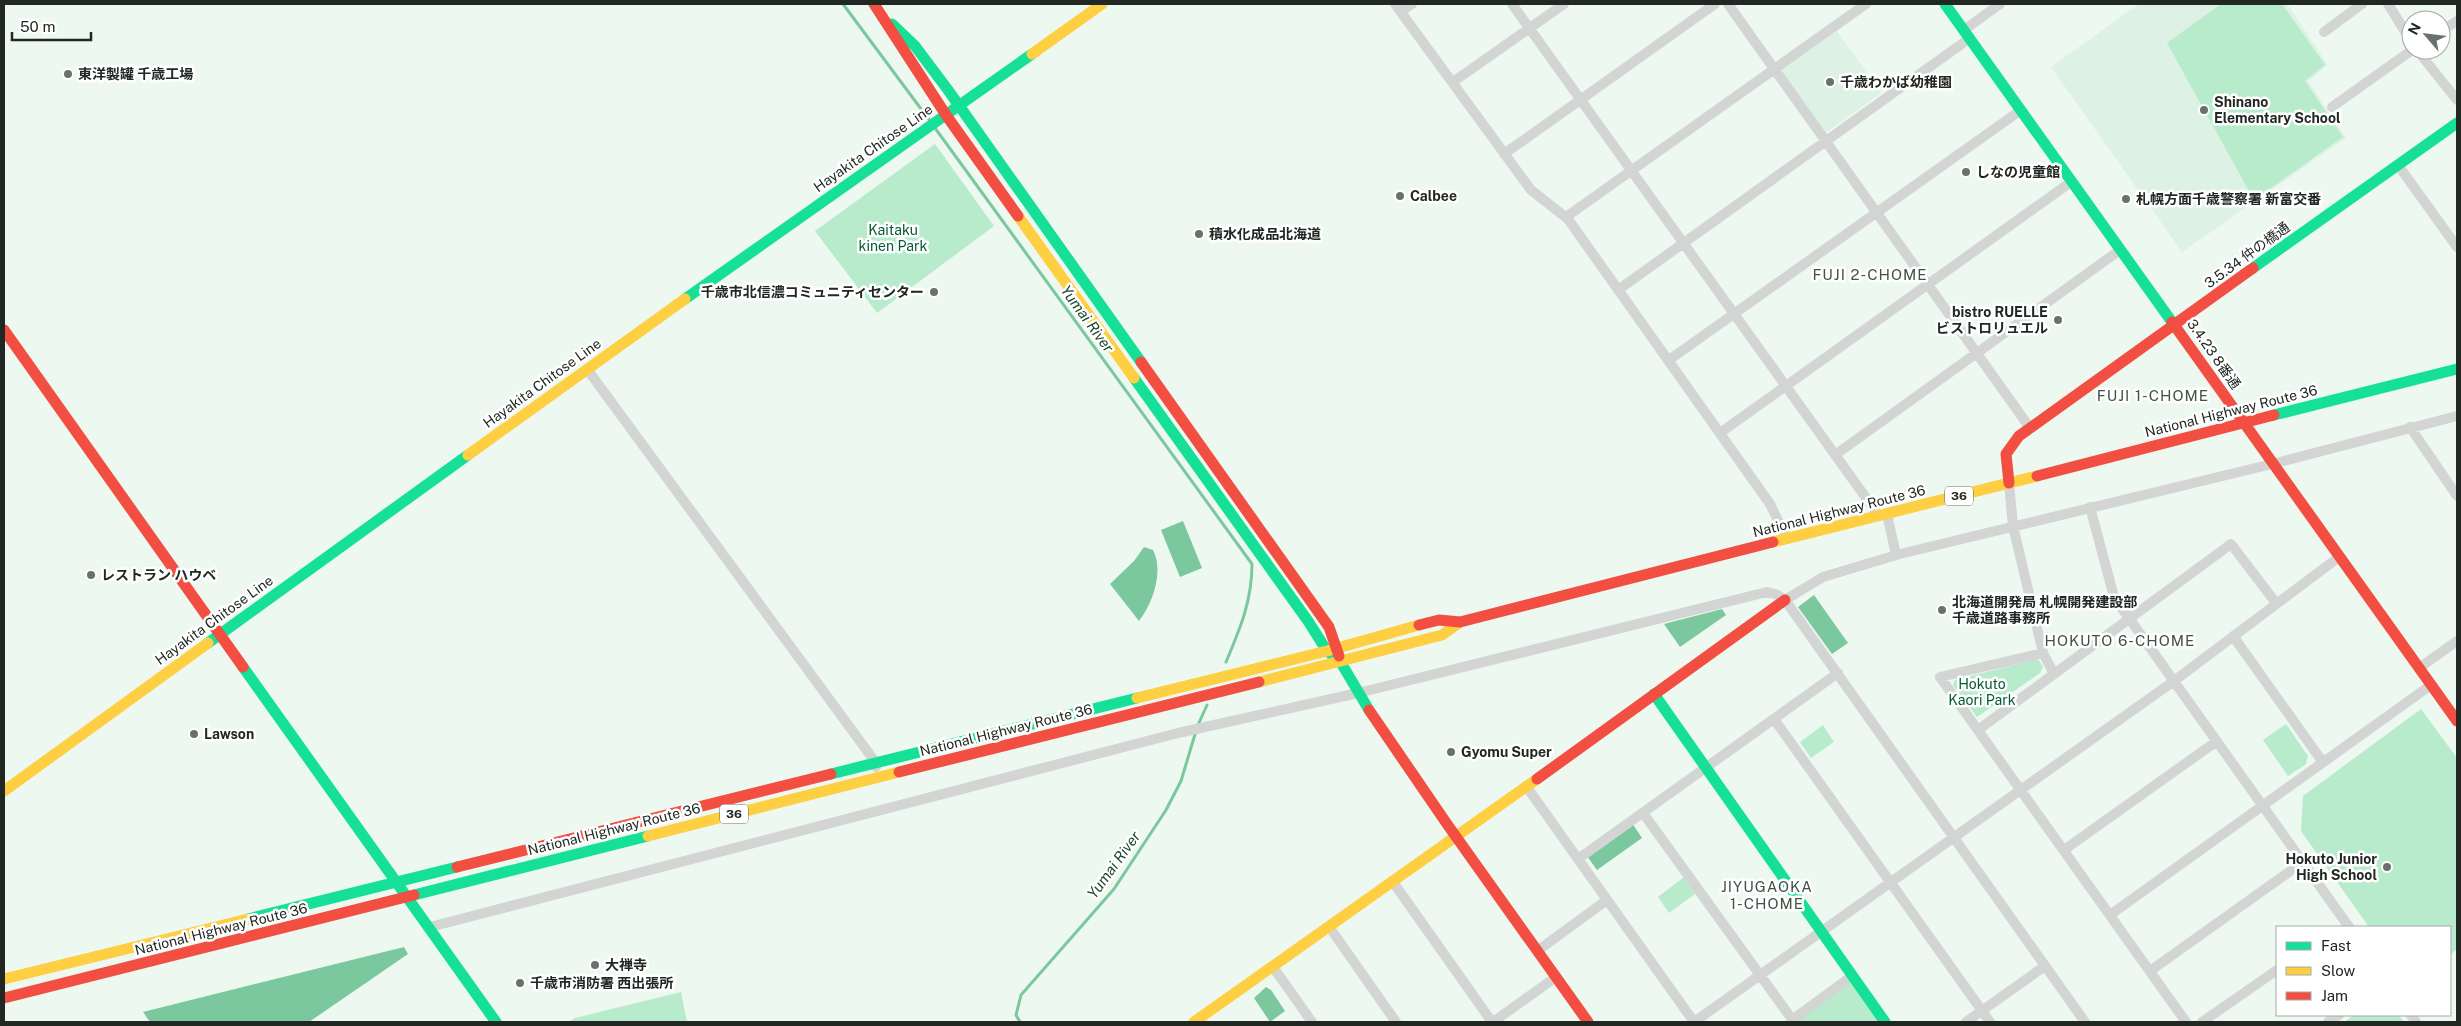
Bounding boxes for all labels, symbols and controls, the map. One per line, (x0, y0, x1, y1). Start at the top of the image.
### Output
scale bar (12, 10, 91, 42)
north arrow (2401, 10, 2451, 60)
text: 50 m (20, 18, 55, 35)
text: N (2405, 20, 2424, 37)
place label: 東洋製罐 千歳工場 (78, 66, 193, 82)
marker: 東洋製罐 千歳工場 (62, 68, 74, 80)
place label: 千歳わかば幼稚園 (1840, 74, 1952, 90)
marker: 千歳わかば幼稚園 (1824, 76, 1836, 88)
place label: Shinano Elementary School (2214, 94, 2341, 126)
street label: Hayakita Chitose Line (810, 101, 936, 195)
marker: Shinano Elementary School (2198, 104, 2210, 116)
place label: しなの児童館 (1976, 164, 2060, 180)
marker: しなの児童館 (1960, 166, 1972, 178)
place label: Calbee (1410, 188, 1457, 204)
marker: Calbee (1394, 190, 1406, 202)
place label: 札幌方面千歳警察署 新富交番 (2136, 191, 2321, 207)
marker: 札幌方面千歳警察署 新富交番 (2120, 193, 2132, 205)
street label: 3.5.34 仲の橋通 (2201, 219, 2293, 291)
park label: Kaitaku kinen Park (859, 222, 928, 254)
place label: 積水化成品北海道 (1209, 226, 1321, 242)
marker: 積水化成品北海道 (1193, 228, 1205, 240)
district label: FUJI 2-CHOME (1812, 266, 1928, 283)
water label: Yumai River (1057, 282, 1118, 356)
place label: 千歳市北信濃コミュニティセンター (701, 284, 924, 300)
marker: 千歳市北信濃コミュニティセンター (928, 286, 940, 298)
place label: bistro RUELLE ビストロリュエル (1936, 304, 2048, 336)
marker: bistro RUELLE ビストロリュエル (2052, 314, 2064, 326)
street label: 3.4.23 8番通 (2184, 316, 2244, 392)
street label: Hayakita Chitose Line (480, 335, 604, 431)
street label: National Highway Route 36 (2143, 382, 2319, 440)
district label: FUJI 1-CHOME (2097, 387, 2209, 404)
street label: National Highway Route 36 (1751, 482, 1927, 540)
road number: 36 (1945, 486, 1973, 506)
place label: レストラン ハウベ (101, 567, 216, 583)
marker: レストラン ハウベ (85, 569, 97, 581)
street label: Hayakita Chitose Line (152, 572, 276, 668)
place label: 北海道開発局 札幌開発建設部 千歳道路事務所 (1952, 594, 2137, 626)
marker: 北海道開発局 札幌開発建設部 千歳道路事務所 (1936, 604, 1948, 616)
district label: HOKUTO 6-CHOME (2045, 632, 2195, 649)
park label: Hokuto Kaori Park (1948, 676, 2016, 708)
street label: National Highway Route 36 (918, 701, 1094, 759)
place label: Lawson (204, 726, 254, 742)
marker: Lawson (188, 728, 200, 740)
place label: Gyomu Super (1461, 744, 1552, 760)
marker: Gyomu Super (1445, 746, 1457, 758)
street label: National Highway Route 36 (526, 800, 702, 858)
road number: 36 (720, 804, 748, 824)
water label: Yumai River (1084, 828, 1144, 901)
place label: Hokuto Junior High School (2285, 851, 2377, 883)
marker: Hokuto Junior High School (2381, 861, 2393, 873)
district label: JIYUGAOKA 1-CHOME (1721, 878, 1813, 912)
street label: National Highway Route 36 (133, 900, 309, 958)
legend (2276, 926, 2451, 1016)
text: Fast (2321, 937, 2351, 954)
place label: 大禅寺 (605, 957, 647, 973)
marker: 大禅寺 (589, 959, 601, 971)
text: Slow (2321, 962, 2356, 979)
place label: 千歳市消防署 西出張所 (530, 975, 673, 991)
marker: 千歳市消防署 西出張所 (514, 977, 526, 989)
text: Jam (2321, 987, 2348, 1004)

